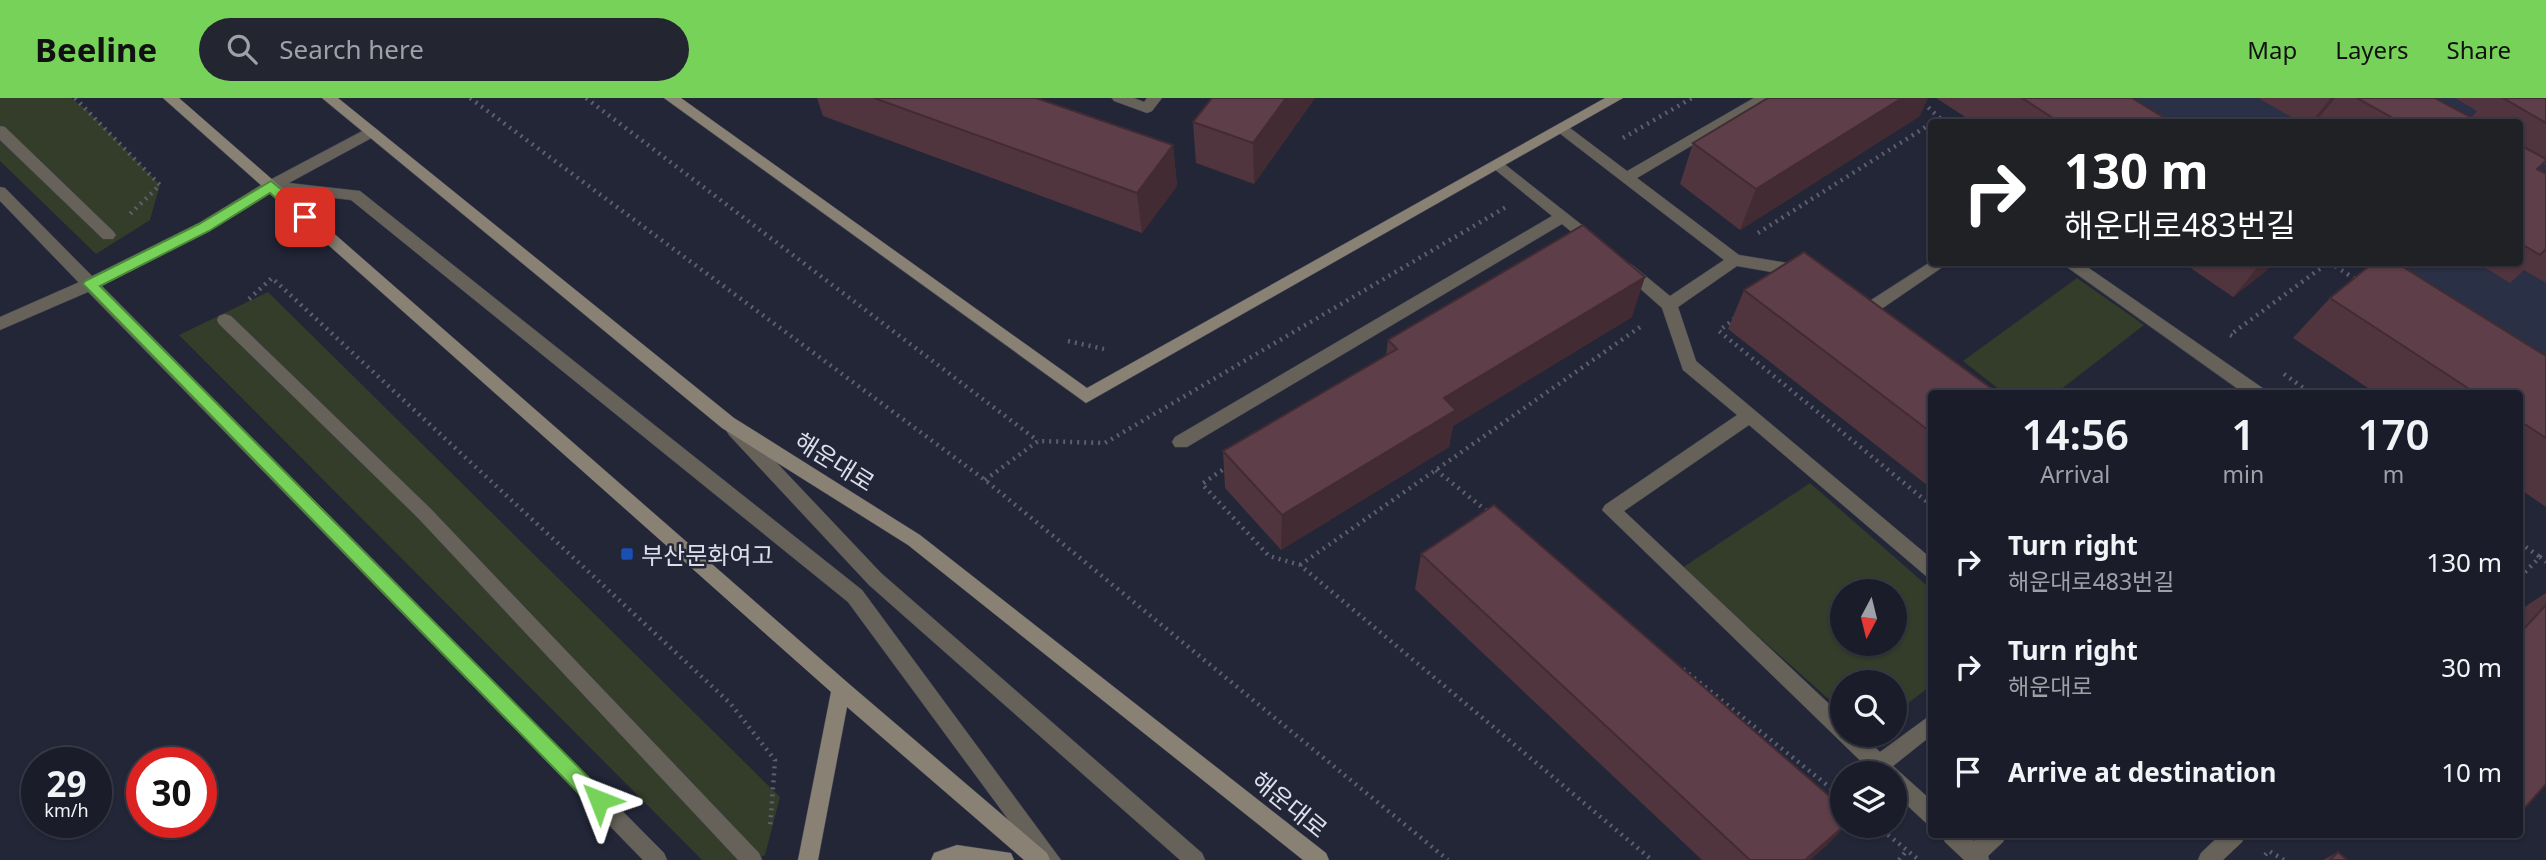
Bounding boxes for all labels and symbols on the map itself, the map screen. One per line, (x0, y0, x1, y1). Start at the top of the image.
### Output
pin (275, 187, 335, 247)
street label: 해운대로 (789, 424, 881, 498)
place label: 부산문화여고 (641, 538, 773, 571)
marker: 부산문화여고 (619, 546, 635, 562)
north arrow (1830, 579, 1908, 656)
speed limit sign: 30 (126, 747, 217, 838)
position arrow (562, 763, 636, 837)
street label: 해운대로 (1245, 763, 1335, 845)

